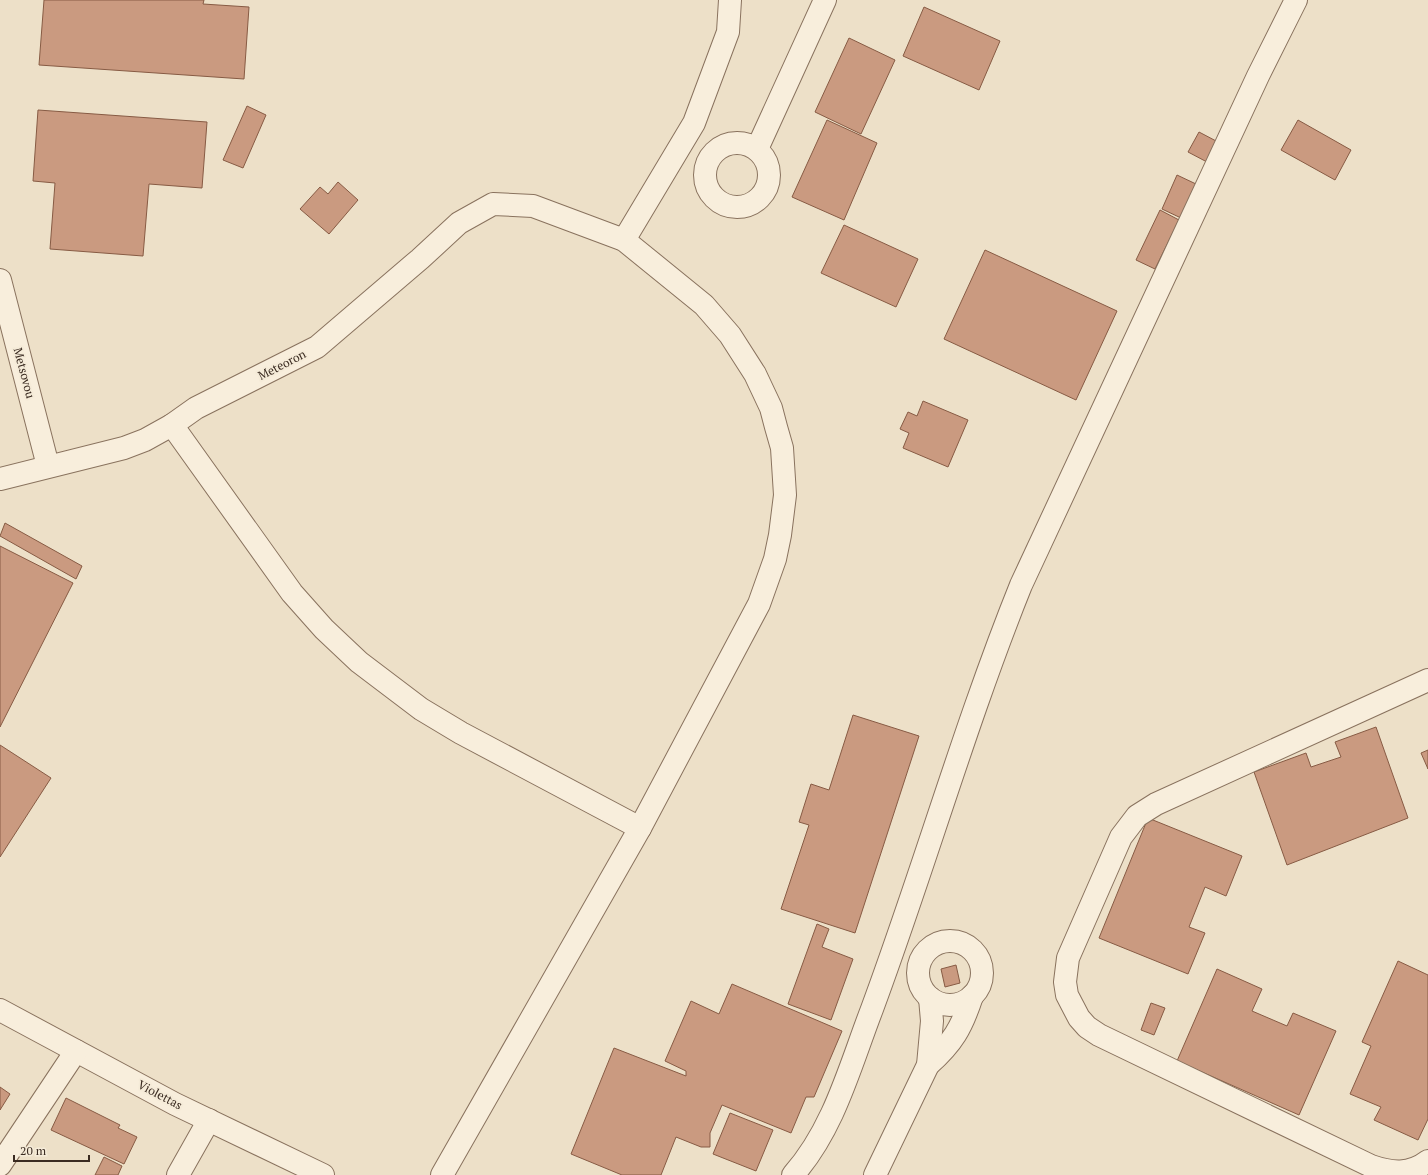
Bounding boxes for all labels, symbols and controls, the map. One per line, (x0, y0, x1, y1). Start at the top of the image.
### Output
street label: Metsovou (11, 346, 38, 400)
street label: Meteoron (255, 346, 308, 383)
street label: Violettas (135, 1077, 185, 1113)
scale bar (14, 1137, 89, 1163)
text: 20 m (20, 1143, 47, 1158)

